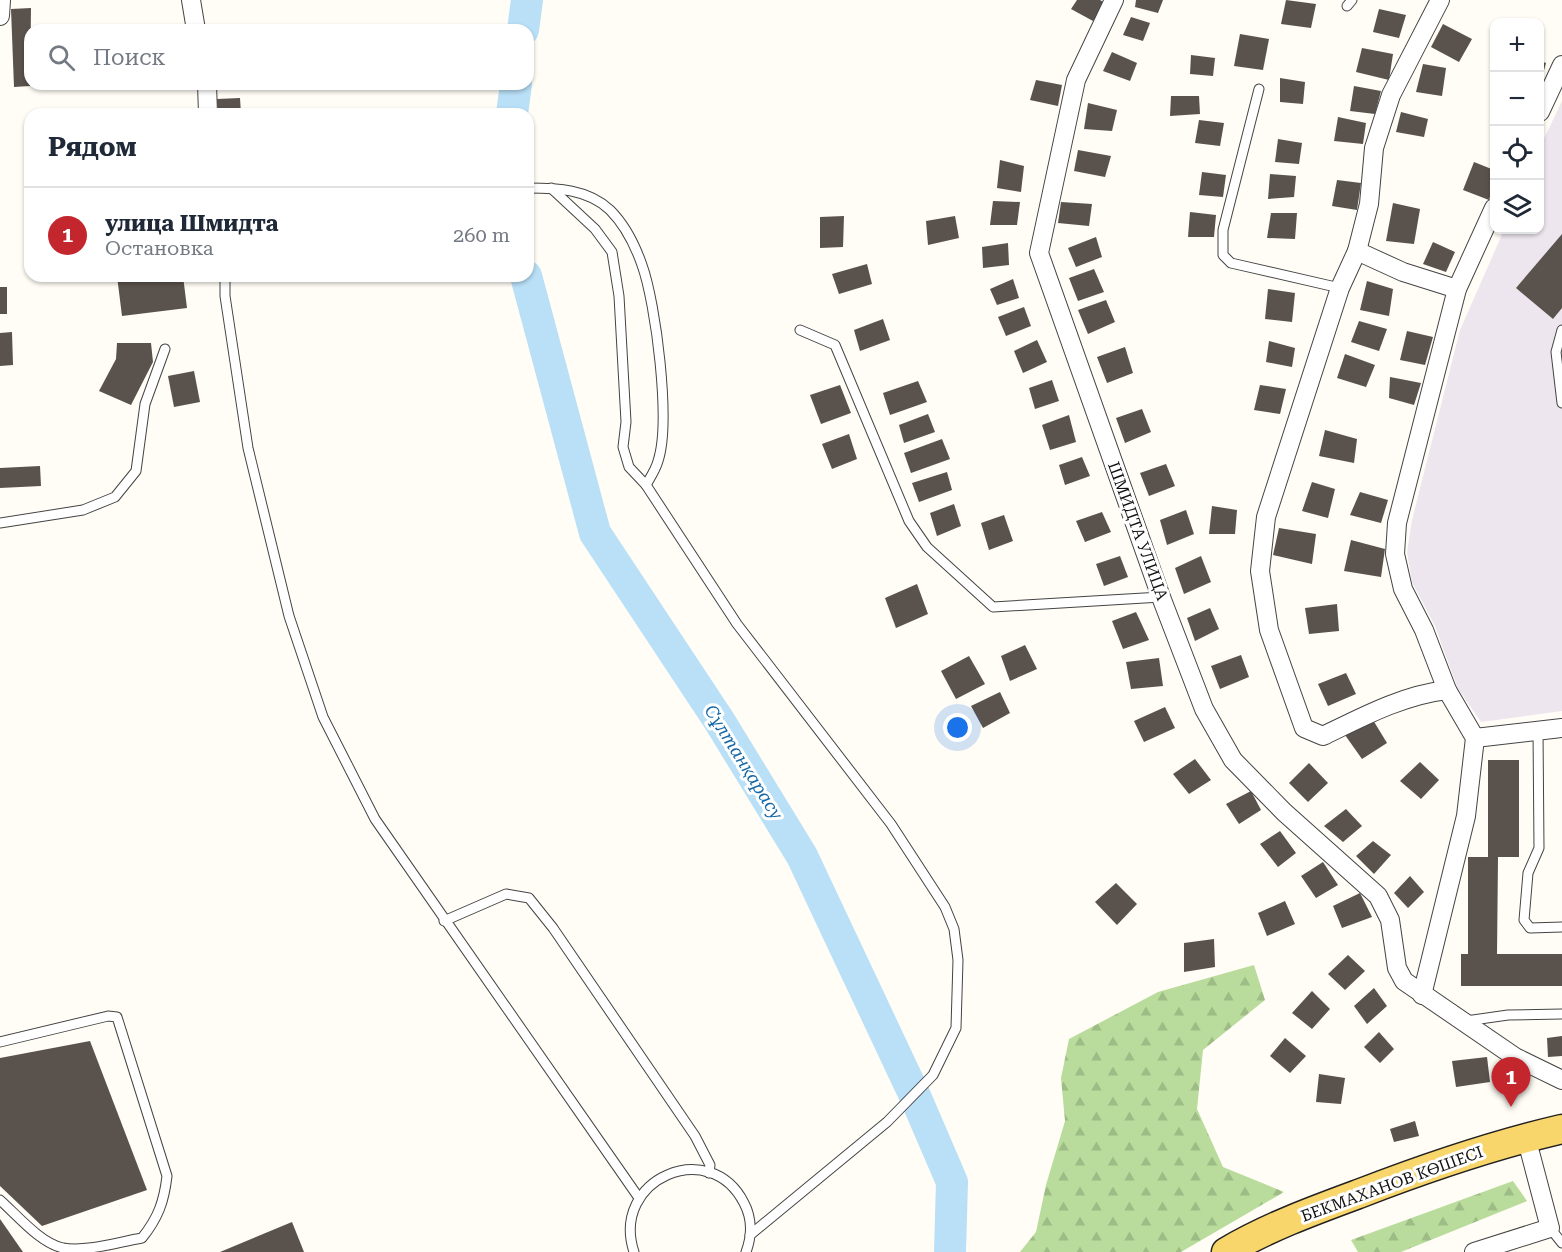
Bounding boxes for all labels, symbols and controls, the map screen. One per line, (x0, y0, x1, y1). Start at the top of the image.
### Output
map controls (1490, 18, 1544, 234)
button: + (1490, 18, 1544, 72)
search box (24, 24, 534, 90)
icon: search (45, 41, 78, 74)
text: Поиск (93, 45, 165, 70)
button: − (1490, 72, 1544, 126)
button: locate (1490, 126, 1544, 180)
text: Рядом (48, 132, 137, 162)
button: layers (1490, 180, 1544, 234)
text: улица Шмидта (105, 211, 278, 236)
text: 1 (62, 223, 73, 247)
text: 260 m (453, 223, 510, 247)
text: Остановка (105, 236, 214, 260)
street label: ШМИДТА УЛИЦА (1104, 459, 1172, 604)
water label: Сұлтанқарасу (700, 701, 788, 824)
your location (943, 713, 972, 742)
pin: 1 (1492, 1058, 1530, 1107)
street label: БЕКМАХАНОВ КӨШЕСІ (1298, 1142, 1486, 1226)

